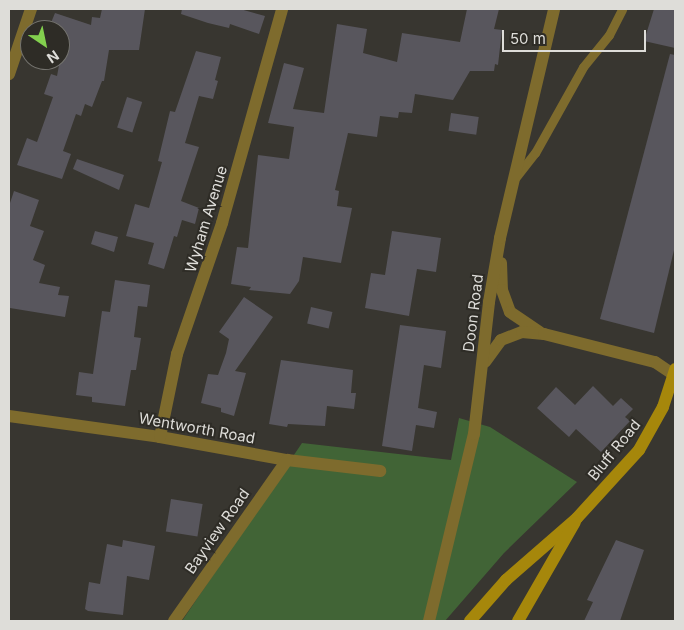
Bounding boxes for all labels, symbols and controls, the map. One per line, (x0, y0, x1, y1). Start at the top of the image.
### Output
north arrow (20, 20, 70, 70)
scale bar (504, 20, 648, 52)
text: 50 m (510, 29, 546, 48)
text: N (44, 47, 62, 67)
street label: Wyham Avenue (181, 163, 231, 275)
street label: Doon Road (459, 273, 487, 353)
street label: Wentworth Road (137, 409, 257, 447)
street label: Bluff Road (584, 416, 644, 484)
street label: Bayview Road (181, 485, 253, 577)

